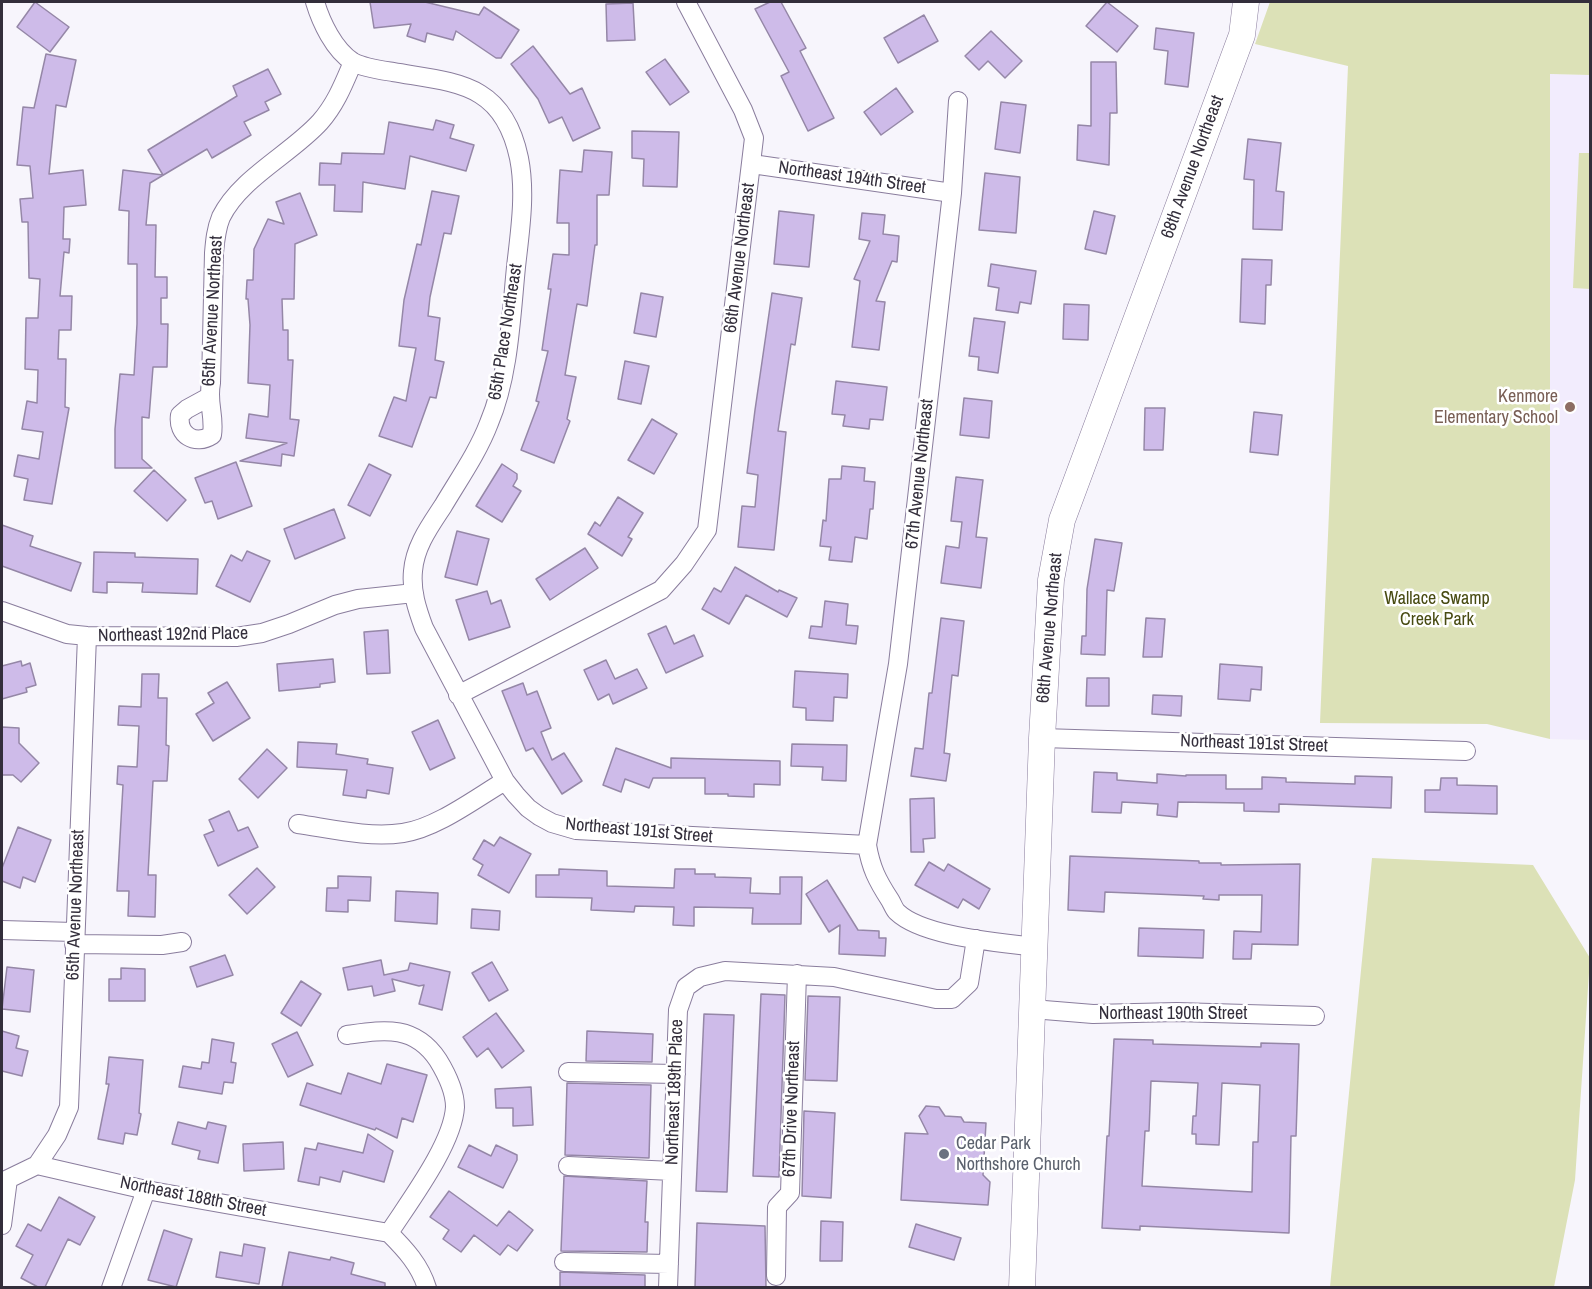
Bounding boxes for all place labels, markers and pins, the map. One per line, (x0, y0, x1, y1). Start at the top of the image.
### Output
place label: Kenmore Elementary School (1434, 386, 1558, 428)
marker: Kenmore Elementary School (1563, 400, 1577, 414)
place label: Cedar Park Northshore Church (956, 1133, 1081, 1176)
marker: Cedar Park Northshore Church (937, 1147, 951, 1161)

